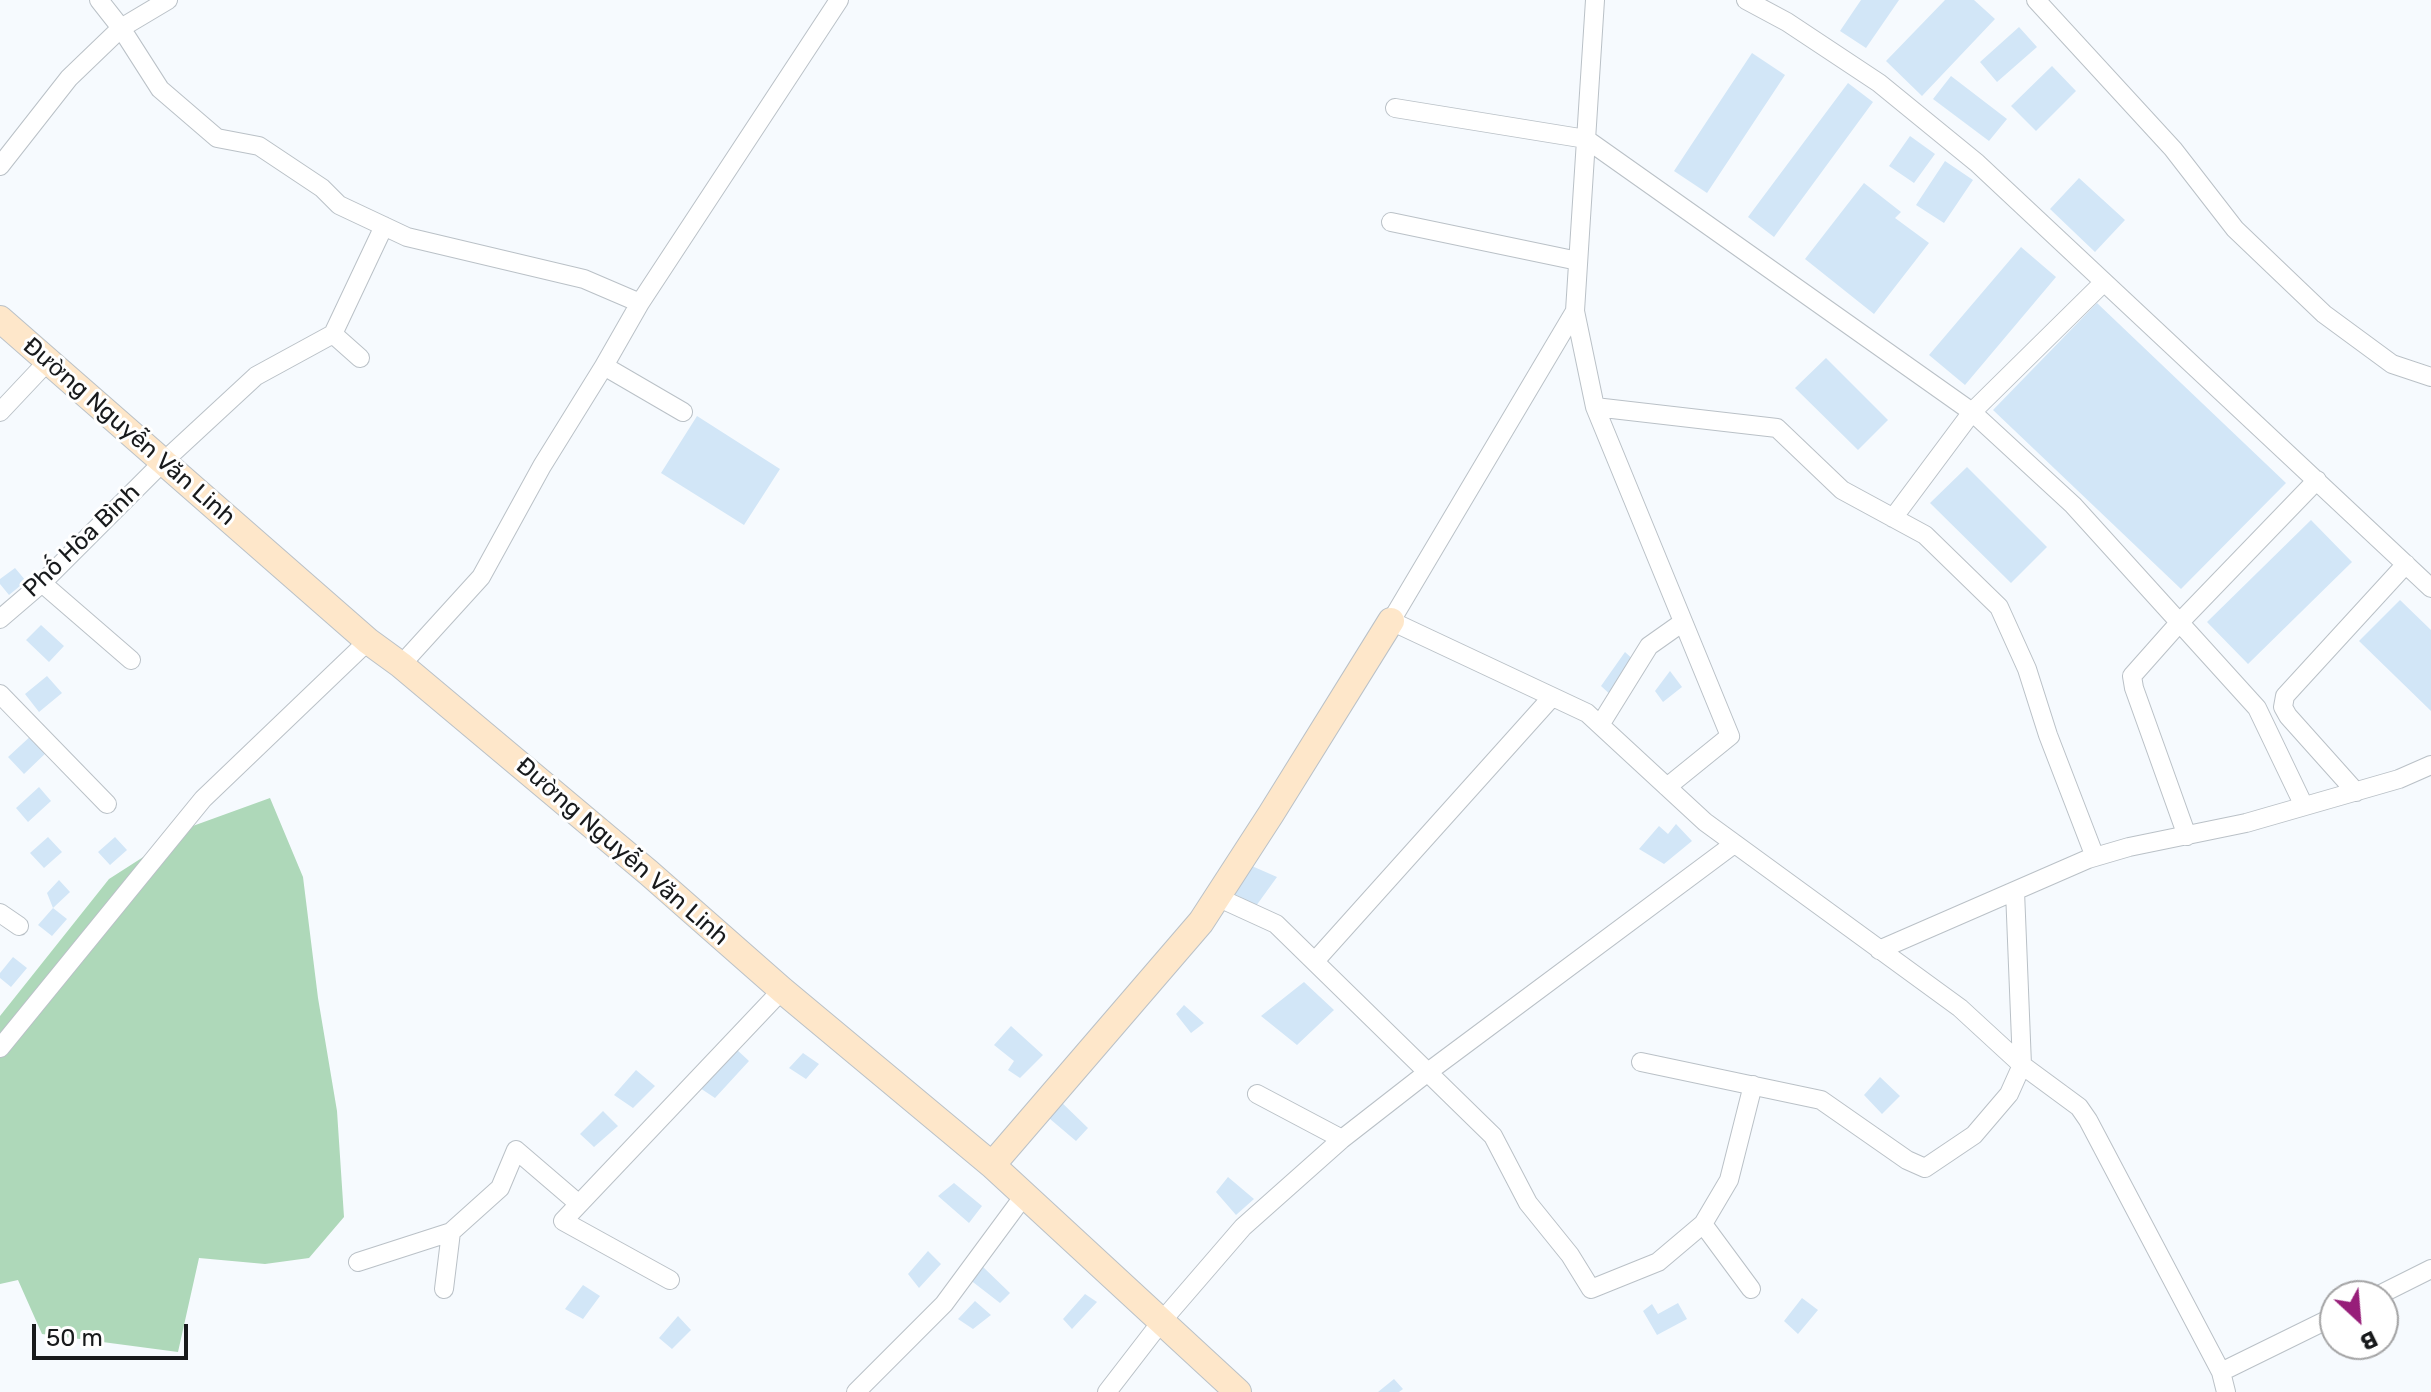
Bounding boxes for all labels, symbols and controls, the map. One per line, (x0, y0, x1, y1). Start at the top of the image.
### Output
street label: Đường Nguyễn Văn Linh (17, 332, 241, 532)
street label: Phố Hòa Bình (18, 478, 146, 604)
street label: Đường Nguyễn Văn Linh (510, 752, 734, 952)
north arrow (2319, 1280, 2399, 1360)
scale bar (36, 1308, 192, 1358)
text: 50 m (46, 1324, 103, 1352)
text: B (2356, 1325, 2382, 1356)

